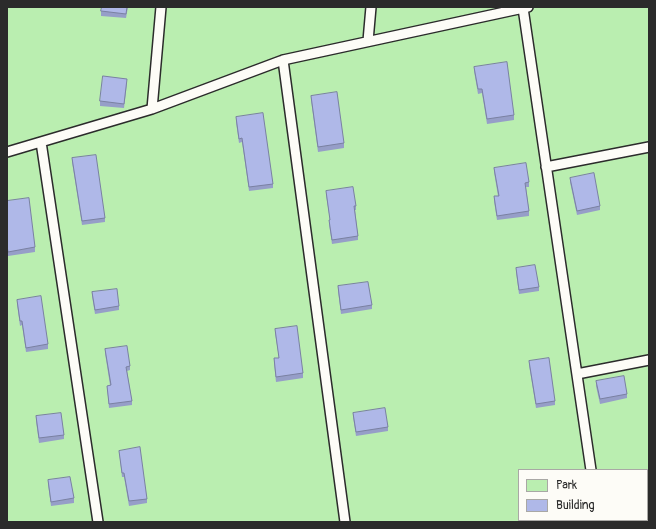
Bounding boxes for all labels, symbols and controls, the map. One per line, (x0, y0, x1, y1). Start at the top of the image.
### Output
legend (518, 469, 648, 521)
text: Park (556, 478, 577, 493)
text: Building (556, 498, 595, 513)

